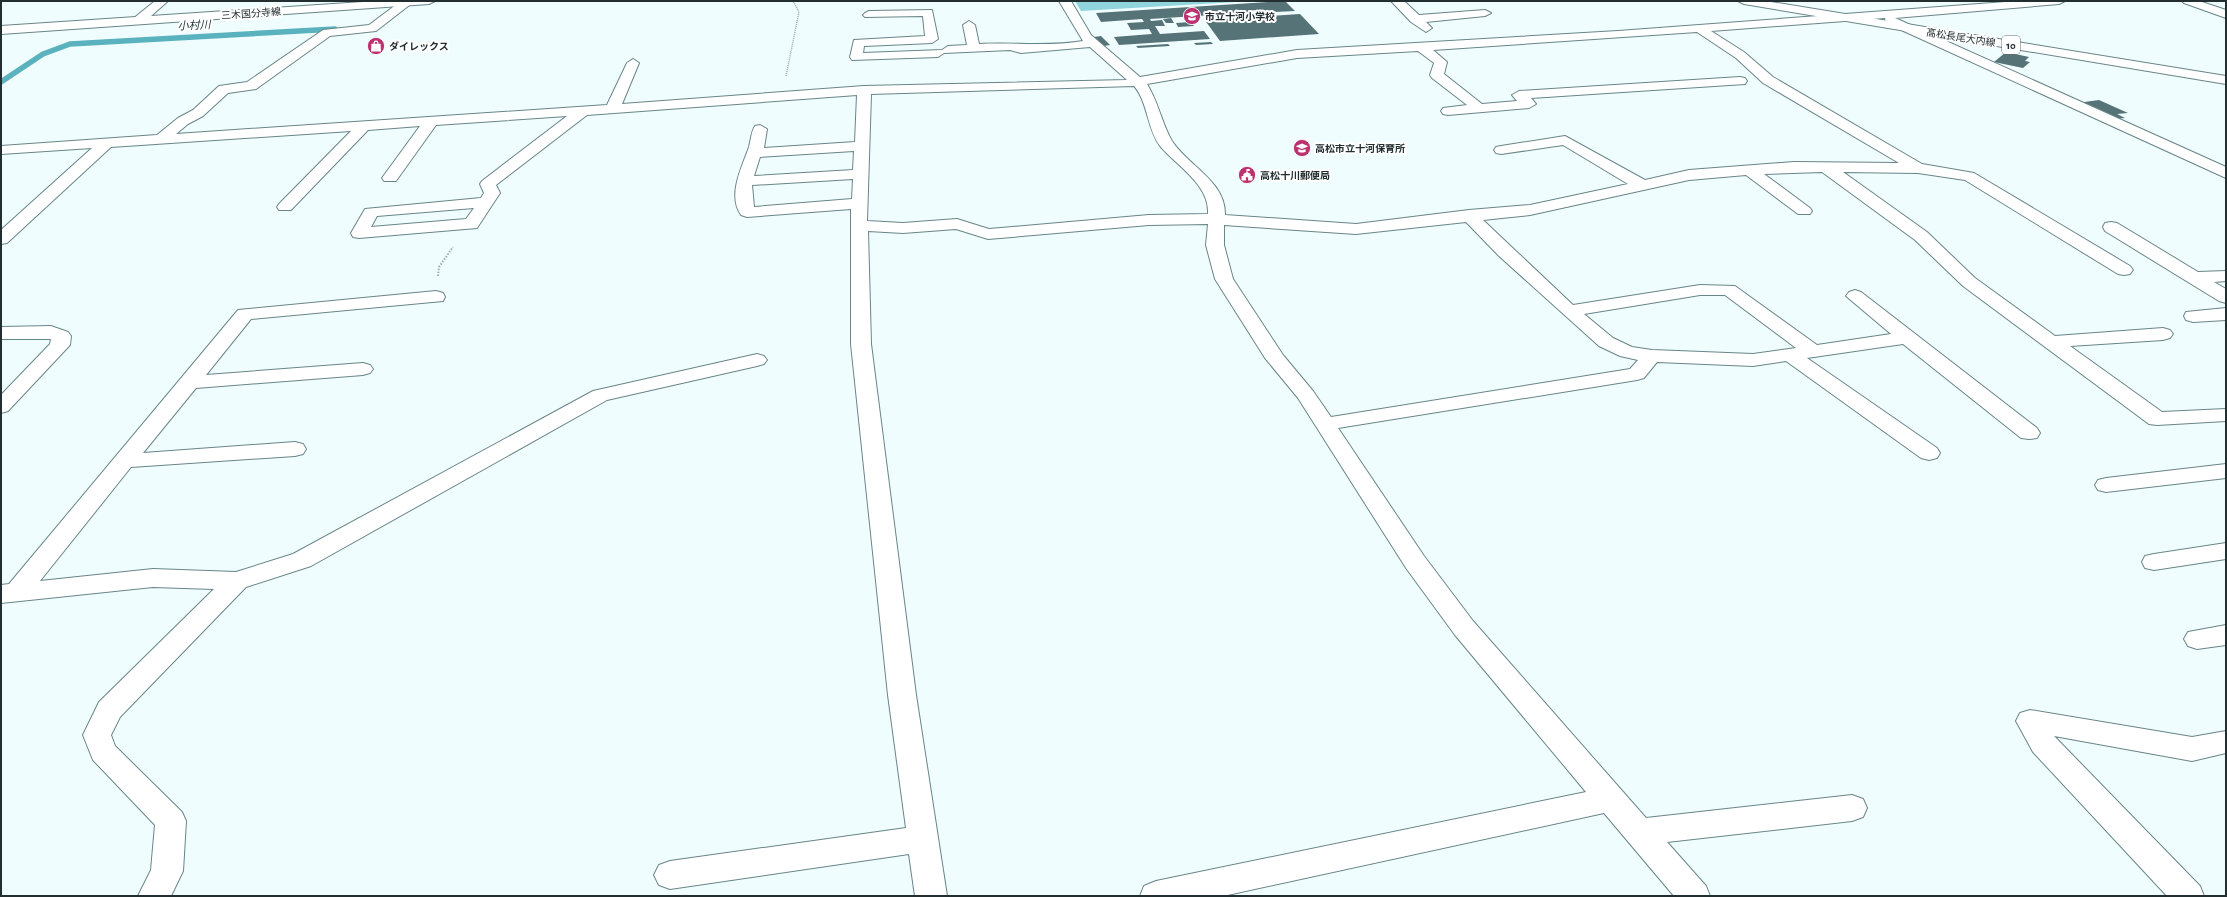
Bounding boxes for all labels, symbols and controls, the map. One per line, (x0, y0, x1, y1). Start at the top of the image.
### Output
street label: 三木国分寺線 (221, 6, 281, 21)
school or university icon: 市立十河小学校 (1182, 6, 1202, 26)
place label: 市立十河小学校 (1205, 11, 1275, 22)
water label: 小村川 (177, 18, 212, 32)
street label: 高松長尾大内線 (1925, 27, 1996, 48)
shop icon: ダイレックス (366, 36, 386, 56)
road number: 10 (2002, 36, 2020, 54)
place label: ダイレックス (389, 41, 449, 52)
school or university icon: 高松市立十河保育所 (1292, 138, 1312, 158)
place label: 高松市立十河保育所 (1315, 143, 1405, 154)
public building icon: 高松十川郵便局 (1237, 165, 1257, 185)
place label: 高松十川郵便局 (1260, 170, 1330, 181)

